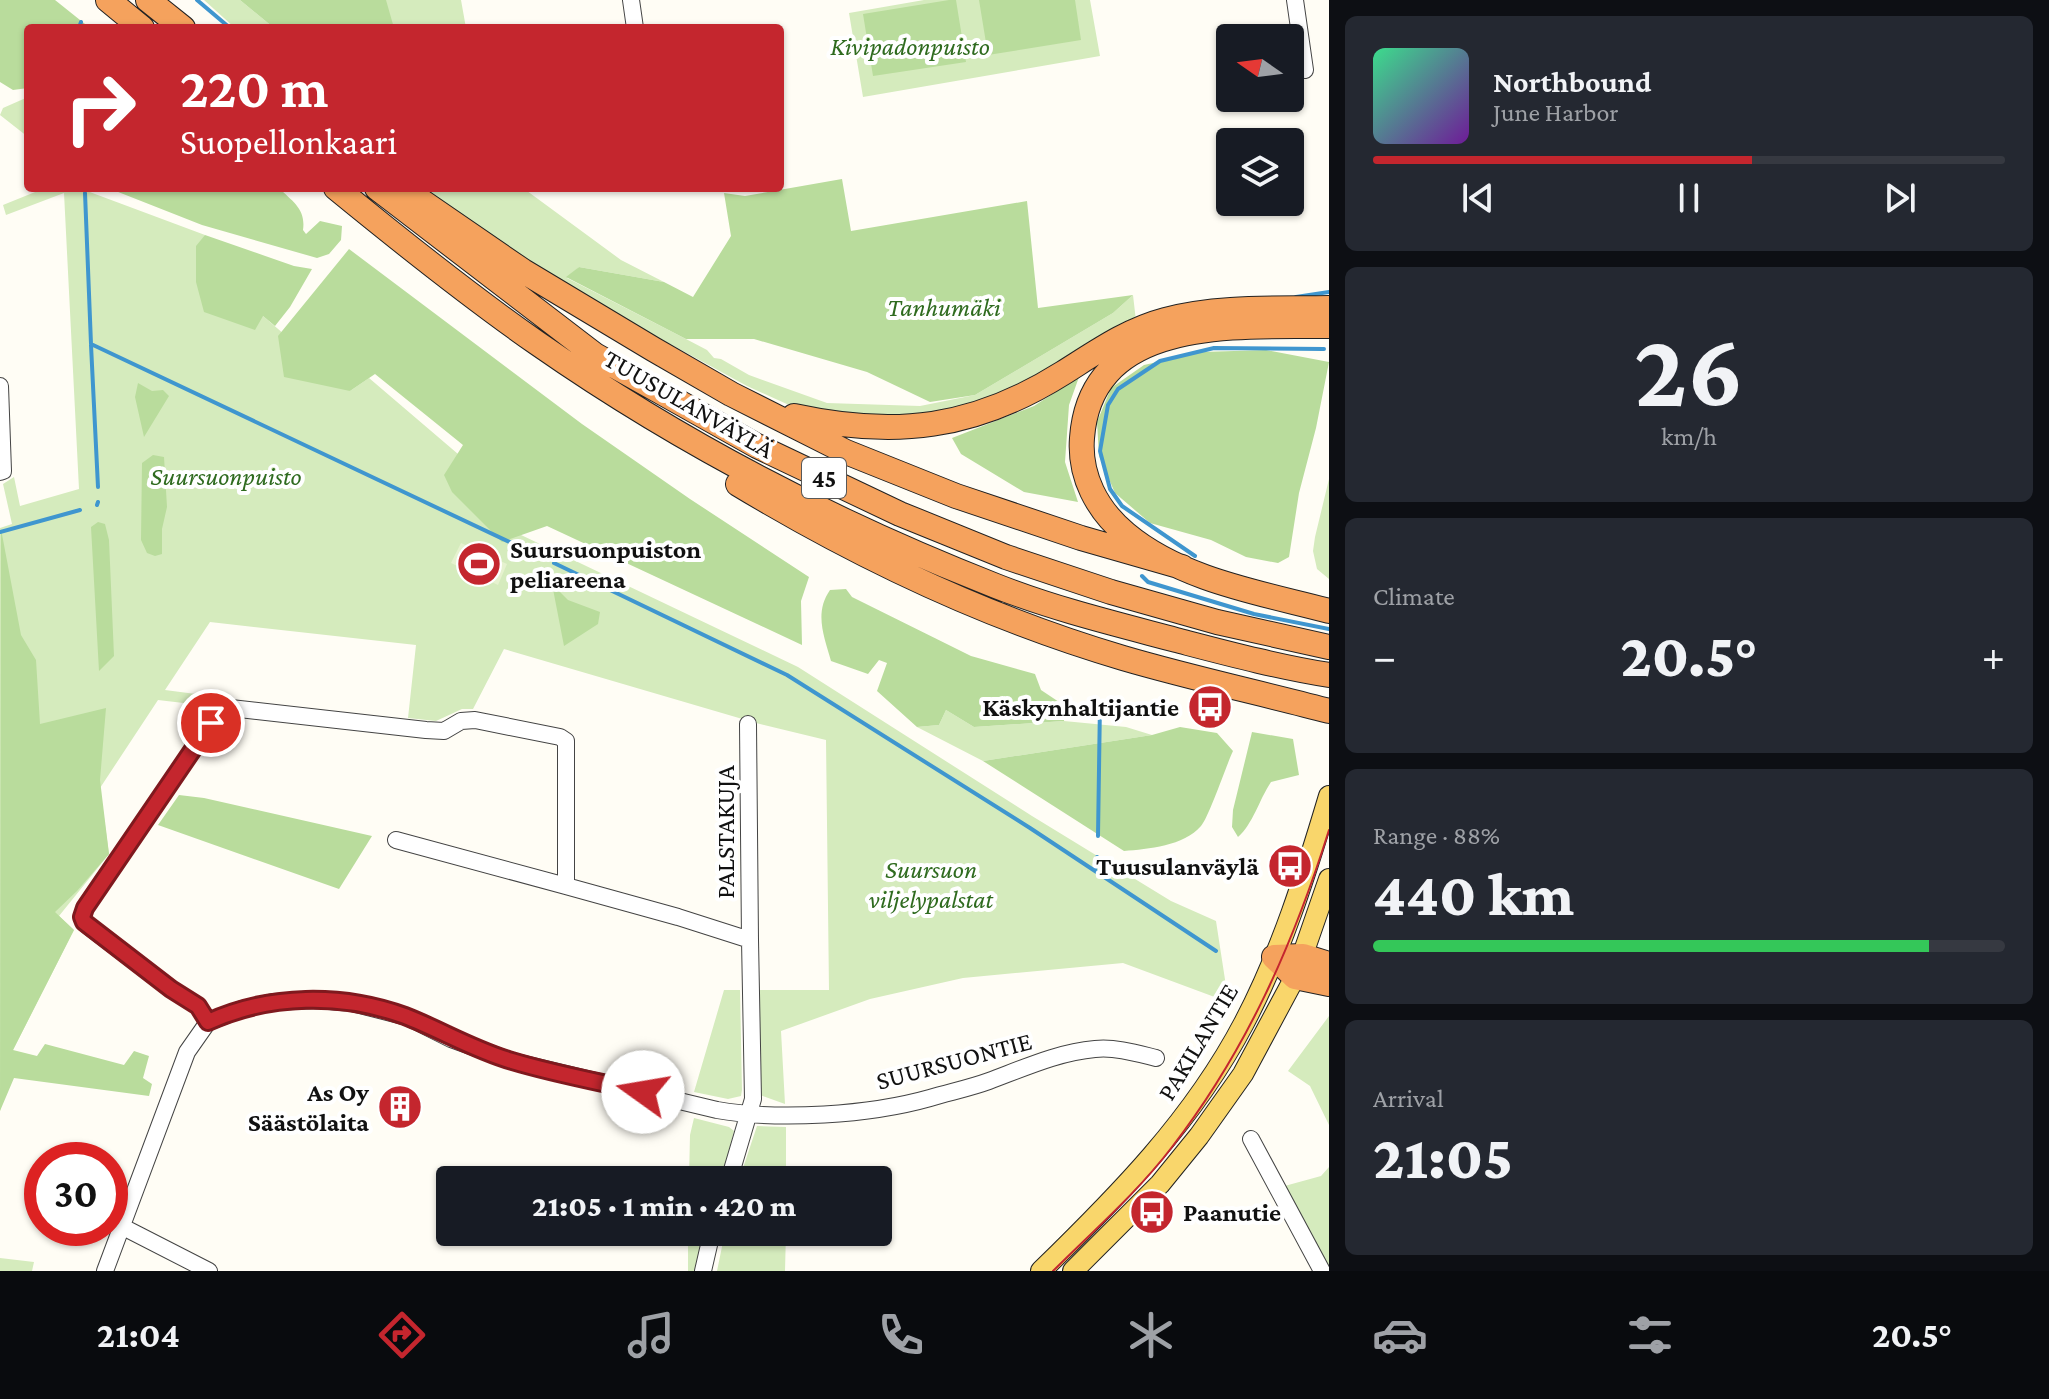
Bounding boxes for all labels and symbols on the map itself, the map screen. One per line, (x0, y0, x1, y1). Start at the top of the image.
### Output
north arrow (1216, 24, 1304, 112)
park label: Kivipadonpuisto (830, 32, 990, 61)
park label: Tanhumäki (887, 293, 1001, 322)
street label: TUUSULANVÄYLÄ (599, 344, 779, 464)
road number: 45 (802, 458, 846, 498)
park label: Suursuonpuisto (150, 462, 302, 491)
place label: Suursuonpuiston peliareena (510, 535, 701, 594)
sports icon: Suursuonpuiston peliareena (455, 540, 503, 588)
bus stop icon: Käskynhaltijantie (1186, 683, 1234, 731)
pin (177, 689, 245, 757)
place label: Käskynhaltijantie (982, 693, 1179, 722)
street label: PALSTAKUJA (711, 765, 740, 899)
bus stop icon: Tuusulanväylä (1266, 842, 1314, 890)
place label: Tuusulanväylä (1096, 852, 1259, 881)
park label: Suursuon viljelypalstat (869, 855, 993, 914)
street label: PAKILANTIE (1152, 978, 1244, 1106)
street label: SUURSUONTIE (873, 1026, 1035, 1096)
position arrow (601, 1050, 685, 1134)
place label: As Oy Säästölaita (248, 1078, 369, 1137)
building icon: As Oy Säästölaita (376, 1083, 424, 1131)
speed limit sign: 30 (24, 1142, 128, 1246)
bus stop icon: Paanutie (1128, 1188, 1176, 1236)
place label: Paanutie (1183, 1198, 1281, 1227)

